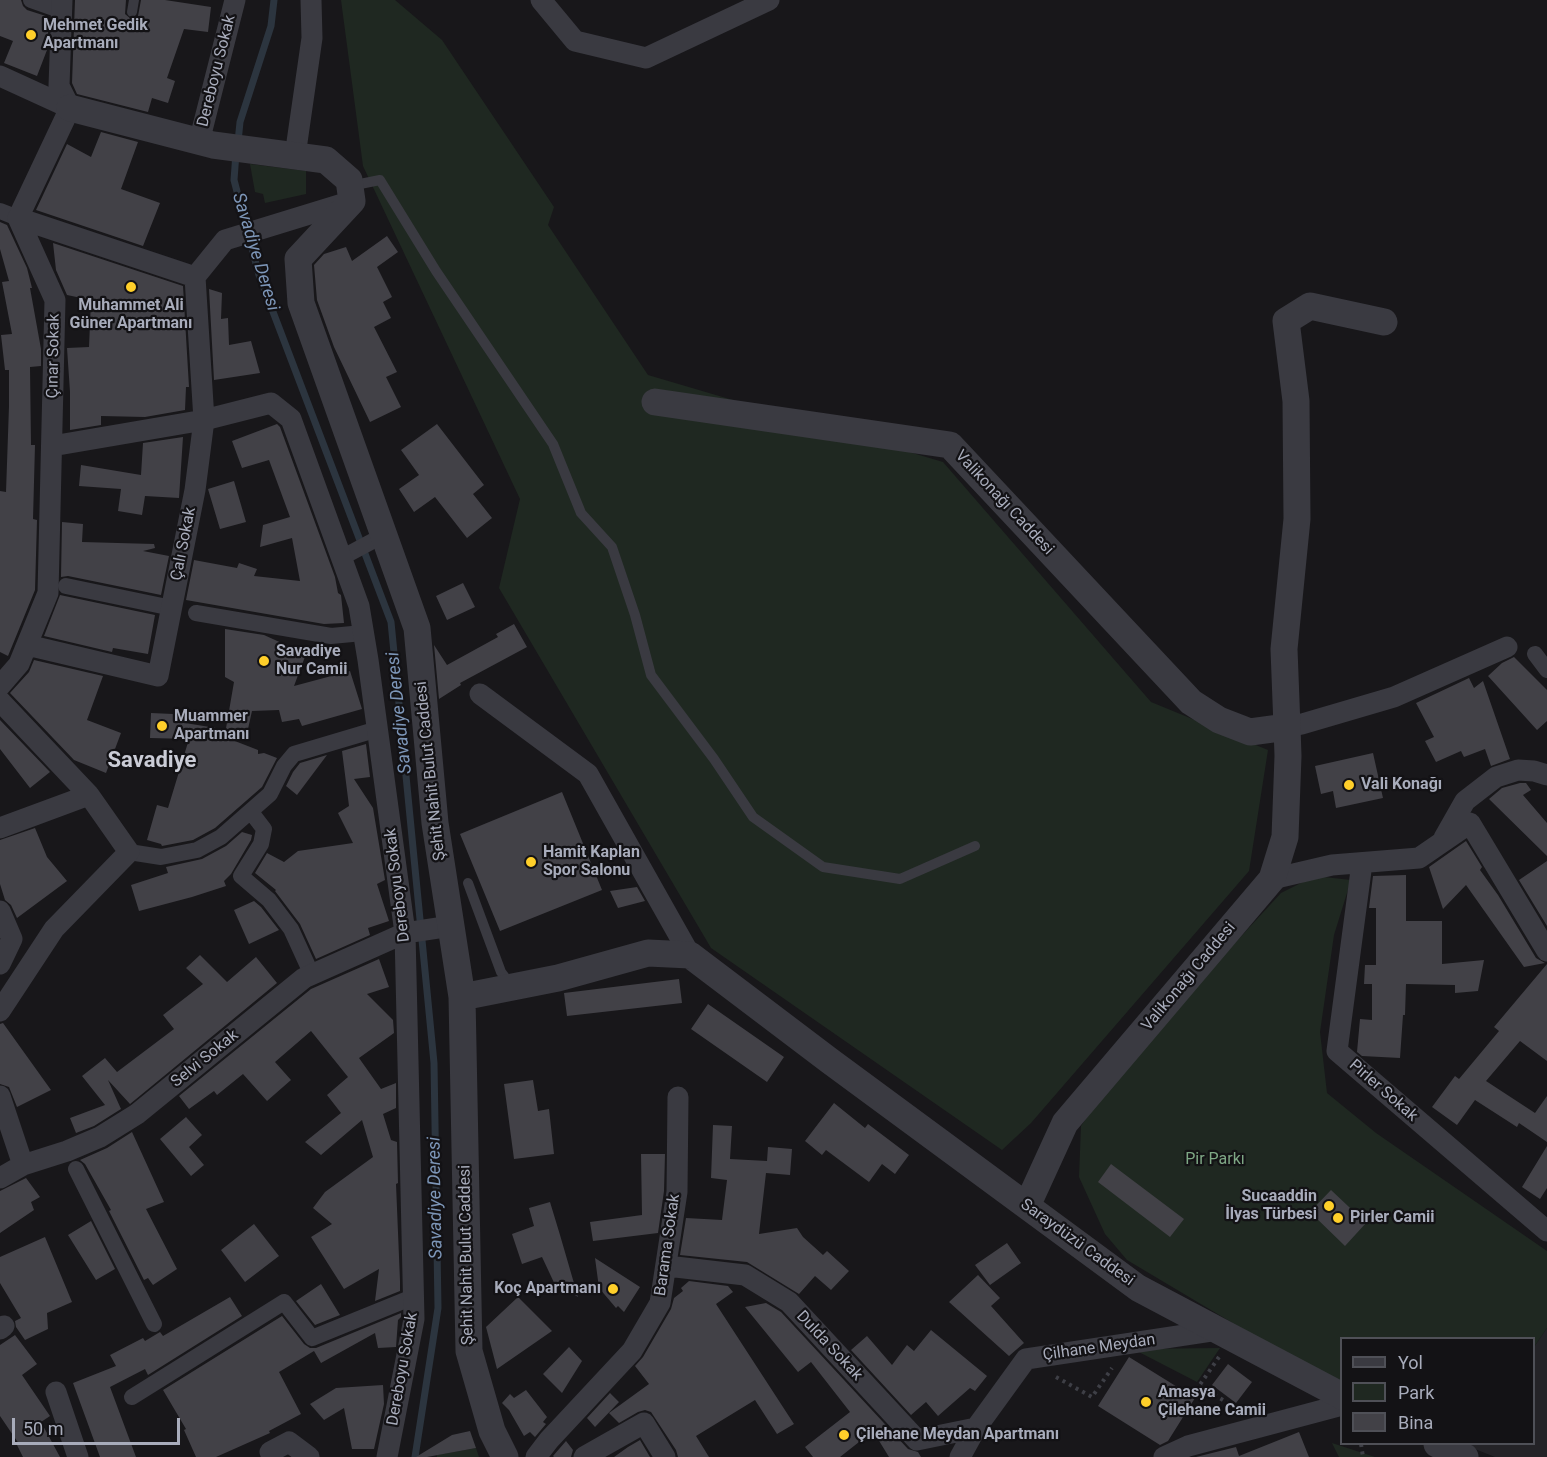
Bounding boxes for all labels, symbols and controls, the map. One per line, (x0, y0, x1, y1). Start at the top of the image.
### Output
street label: Dereboyu Sokak (194, 13, 240, 129)
place label: Mehmet Gedik Apartmanı (43, 16, 148, 54)
marker: Mehmet Gedik Apartmanı (24, 28, 38, 42)
water label: Savadiye Deresi (227, 190, 283, 314)
marker: Muhammet Ali Güner Apartmanı (124, 280, 138, 294)
place label: Muhammet Ali Güner Apartmanı (70, 296, 192, 334)
street label: Çınar Sokak (44, 313, 64, 399)
street label: Valikonağı Caddesi (951, 447, 1057, 559)
street label: Çalı Sokak (167, 506, 201, 582)
place label: Savadiye Nur Camii (276, 642, 347, 680)
water label: Savadiye Deresi (383, 651, 417, 775)
marker: Savadiye Nur Camii (257, 654, 271, 668)
street label: Şehit Nahit Bulut Caddesi (412, 680, 450, 862)
place label: Muammer Apartmanı (174, 707, 249, 745)
marker: Muammer Apartmanı (155, 719, 169, 733)
district label: Savadiye (108, 748, 196, 774)
place label: Vali Konağı (1361, 775, 1442, 795)
marker: Vali Konağı (1342, 778, 1356, 792)
street label: Dereboyu Sokak (381, 827, 415, 943)
place label: Hamit Kaplan Spor Salonu (543, 843, 640, 881)
marker: Hamit Kaplan Spor Salonu (524, 855, 538, 869)
street label: Valikonağı Caddesi (1138, 919, 1240, 1035)
street label: Selvi Sokak (167, 1026, 243, 1092)
street label: Pirler Sokak (1345, 1056, 1421, 1126)
water label: Savadiye Deresi (424, 1137, 448, 1259)
park label: Pir Parkı (1185, 1150, 1245, 1170)
street label: Şehit Nahit Bulut Caddesi (456, 1165, 478, 1345)
place label: Sucaaddin İlyas Türbesi (1225, 1187, 1317, 1225)
street label: Barama Sokak (651, 1193, 685, 1297)
street label: Saraydüzü Caddesi (1016, 1195, 1138, 1291)
marker: Sucaaddin İlyas Türbesi (1322, 1199, 1336, 1213)
place label: Pirler Camii (1350, 1208, 1434, 1228)
marker: Pirler Camii (1331, 1211, 1345, 1225)
place label: Koç Apartmanı (494, 1279, 601, 1299)
marker: Koç Apartmanı (606, 1282, 620, 1296)
street label: Dulda Sokak (792, 1307, 866, 1385)
street label: Dereboyu Sokak (384, 1311, 422, 1427)
street label: Çilhane Meydan (1042, 1331, 1156, 1365)
legend (1340, 1337, 1535, 1445)
text: Yol (1398, 1352, 1423, 1373)
text: Park (1398, 1382, 1434, 1403)
place label: Amasya Çilehane Camii (1158, 1383, 1266, 1421)
marker: Amasya Çilehane Camii (1139, 1395, 1153, 1409)
scale bar (15, 1406, 183, 1444)
text: Bina (1398, 1412, 1433, 1433)
text: 50 m (23, 1418, 63, 1439)
place label: Çilehane Meydan Apartmanı (856, 1425, 1059, 1445)
marker: Çilehane Meydan Apartmanı (837, 1428, 851, 1442)

